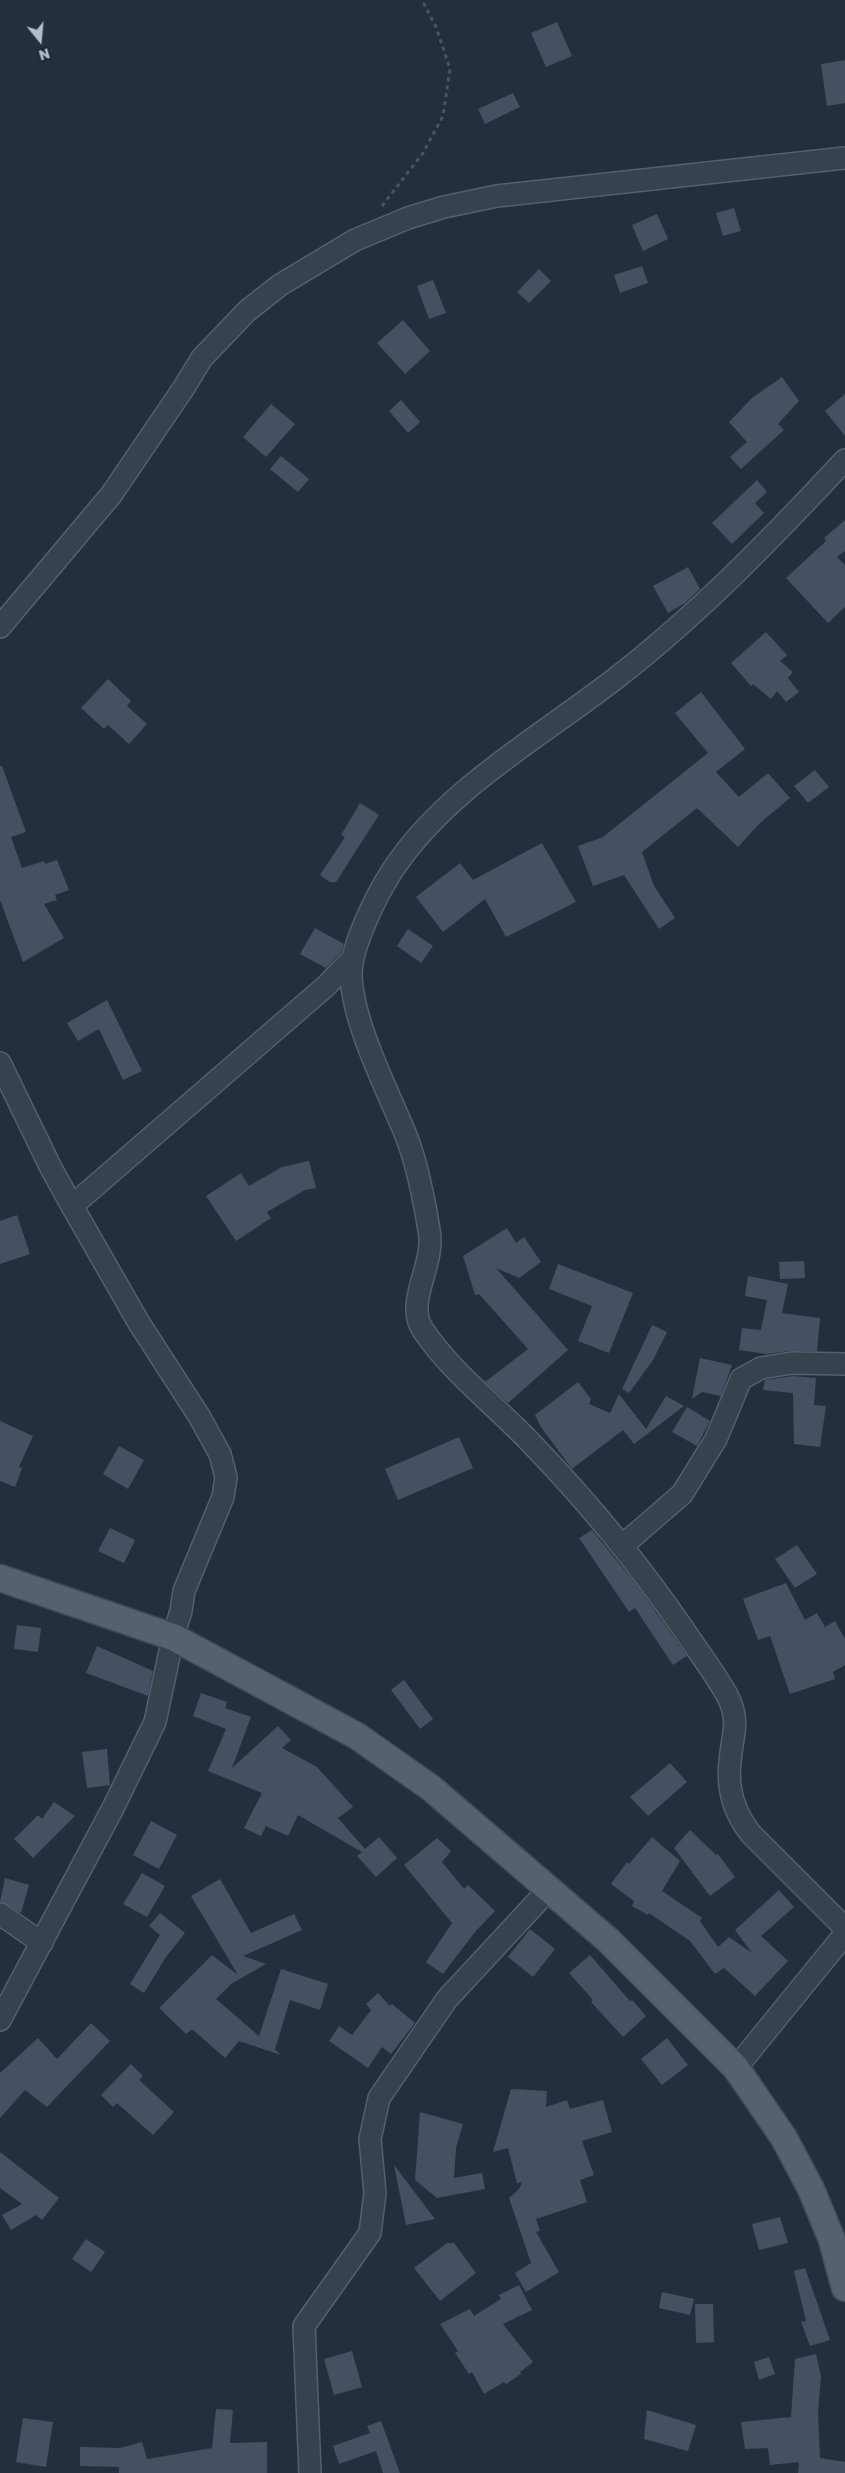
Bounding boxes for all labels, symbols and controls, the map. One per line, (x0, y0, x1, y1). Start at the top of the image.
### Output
north arrow (15, 15, 65, 65)
text: N (37, 45, 52, 65)

